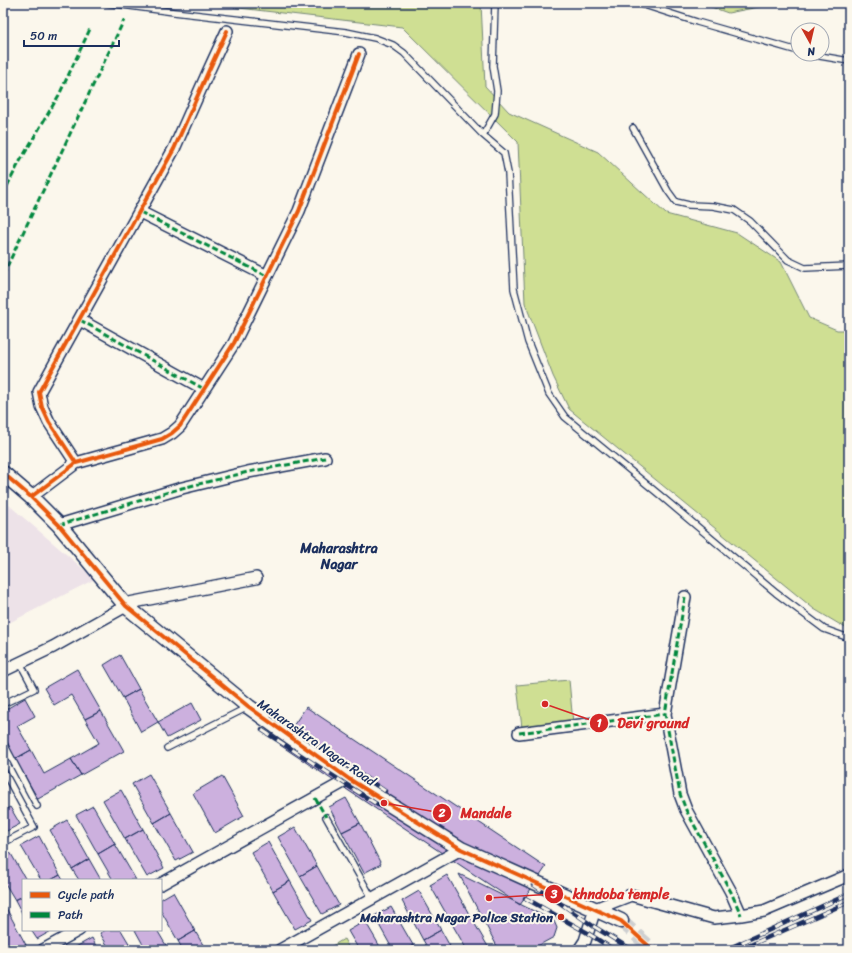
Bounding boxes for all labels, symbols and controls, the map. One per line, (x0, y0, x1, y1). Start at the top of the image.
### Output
scale bar (24, 22, 119, 48)
north arrow (790, 22, 830, 62)
text: 50 m (30, 25, 57, 47)
text: N (806, 41, 817, 61)
district label: Maharashtra Nagar (299, 536, 378, 577)
street label: Maharashtra Nagar Road (253, 693, 382, 793)
callout: Devi ground (589, 710, 697, 736)
text: Devi ground (617, 711, 690, 736)
text: 1 (596, 712, 602, 734)
callout: Mandale (432, 800, 519, 826)
text: Mandale (459, 801, 512, 826)
text: 2 (438, 802, 446, 824)
legend (22, 879, 162, 931)
callout: khndoba temple (544, 881, 678, 907)
text: khndoba temple (572, 882, 670, 907)
text: 3 (550, 883, 558, 905)
text: Cycle path (58, 884, 114, 906)
text: Path (58, 904, 83, 926)
place label: Maharashtra Nagar Police Station (359, 906, 554, 929)
marker: Maharashtra Nagar Police Station (556, 912, 566, 922)

